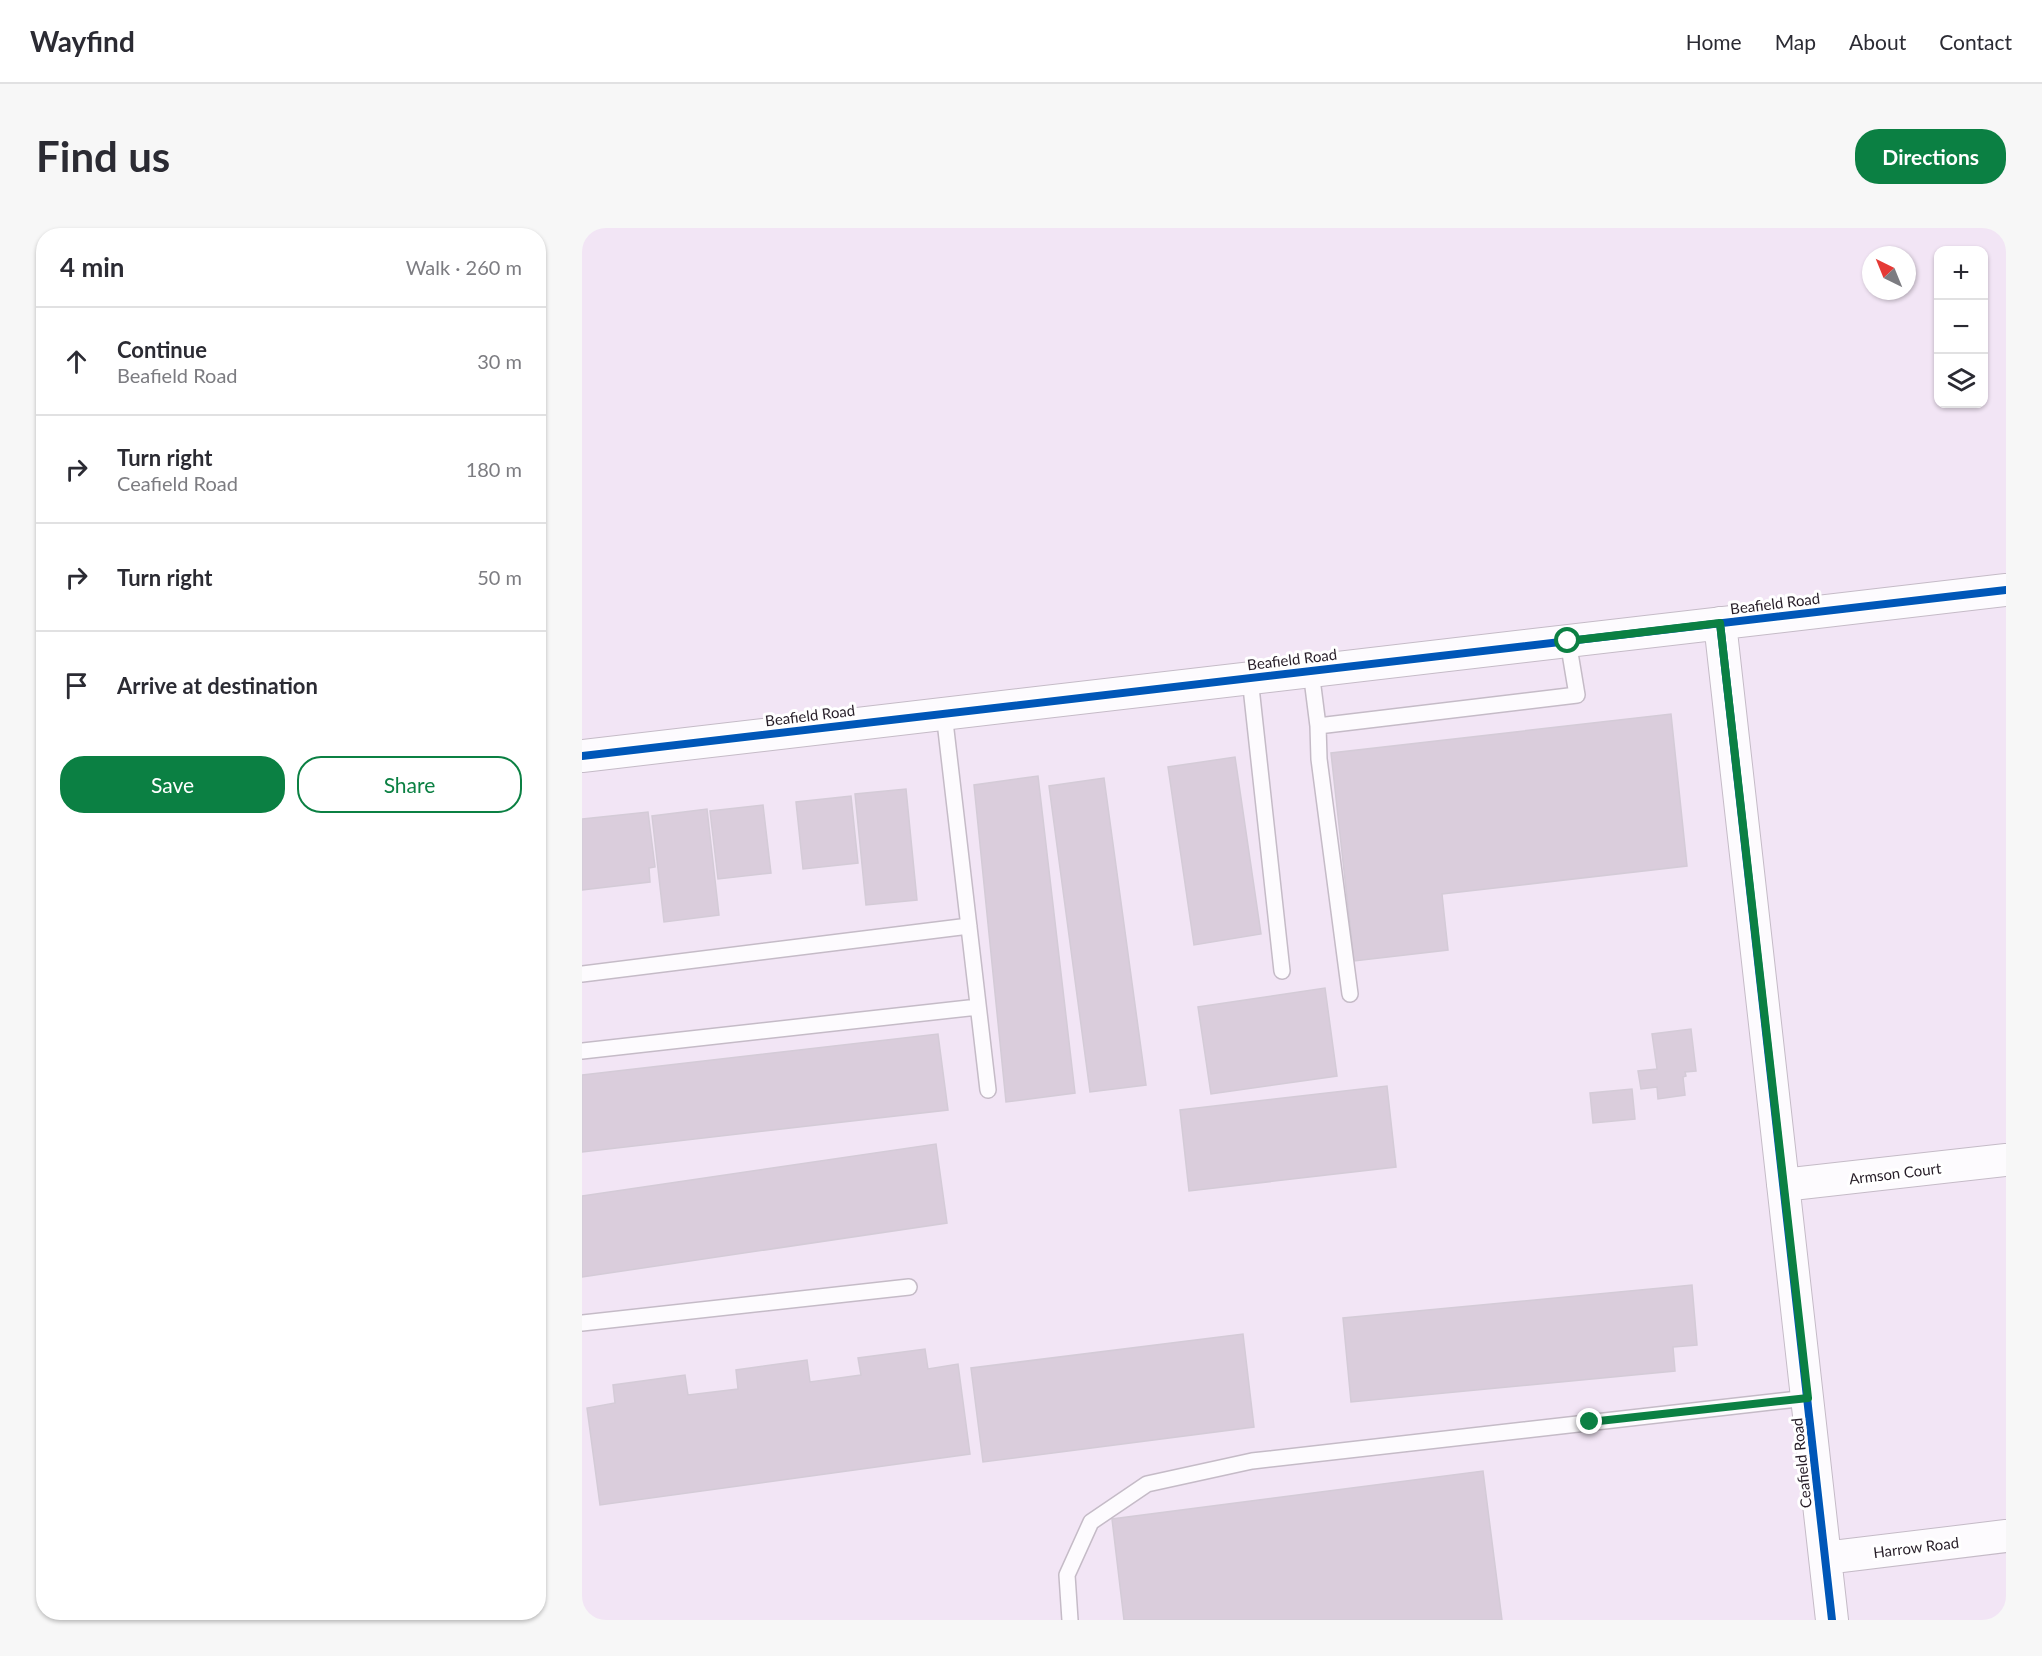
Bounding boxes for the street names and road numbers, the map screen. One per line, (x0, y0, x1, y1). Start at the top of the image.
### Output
street label: Beafield Road (1729, 589, 1821, 617)
street label: Beafield Road (1246, 645, 1338, 673)
street label: Beafield Road (764, 701, 856, 729)
street label: Armson Court (1848, 1158, 1943, 1188)
street label: Ceafield Road (1787, 1417, 1815, 1509)
street label: Harrow Road (1872, 1533, 1960, 1561)

